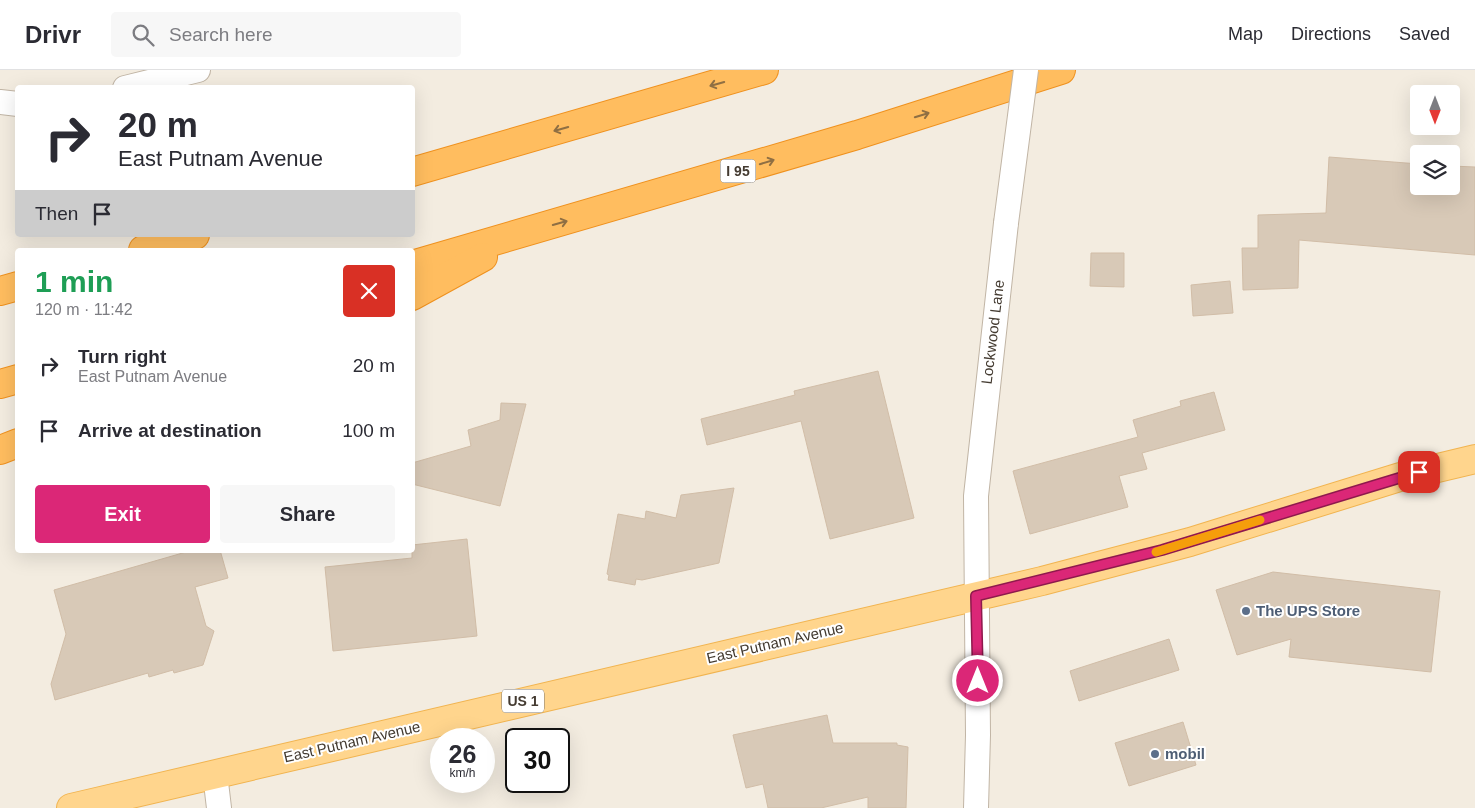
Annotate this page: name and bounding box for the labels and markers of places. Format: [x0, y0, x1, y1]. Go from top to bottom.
pin [1398, 451, 1440, 493]
place label: The UPS Store [1256, 602, 1360, 619]
marker: The UPS Store [1240, 605, 1252, 617]
place label: mobil [1165, 745, 1205, 762]
marker: mobil [1149, 748, 1161, 760]

